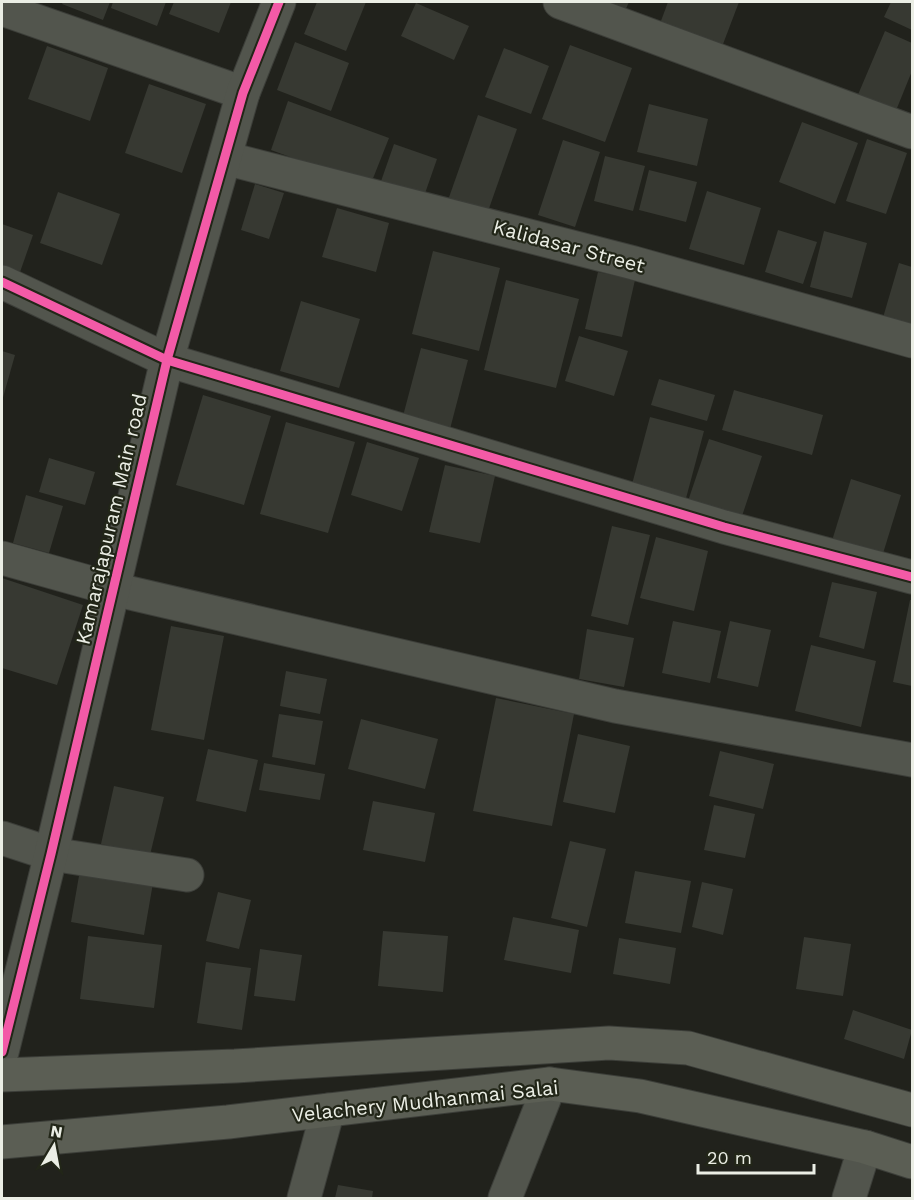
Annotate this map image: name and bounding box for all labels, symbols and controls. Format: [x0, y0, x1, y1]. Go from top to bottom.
street label: Kalidasar Street [491, 214, 648, 278]
street label: Kamarajapuram Main road [70, 391, 152, 647]
street label: Velachery Mudhanmai Salai [290, 1075, 560, 1127]
north arrow [24, 1116, 84, 1176]
text: N [49, 1121, 64, 1142]
scale bar [698, 1137, 814, 1175]
text: 20 m [707, 1147, 752, 1168]

